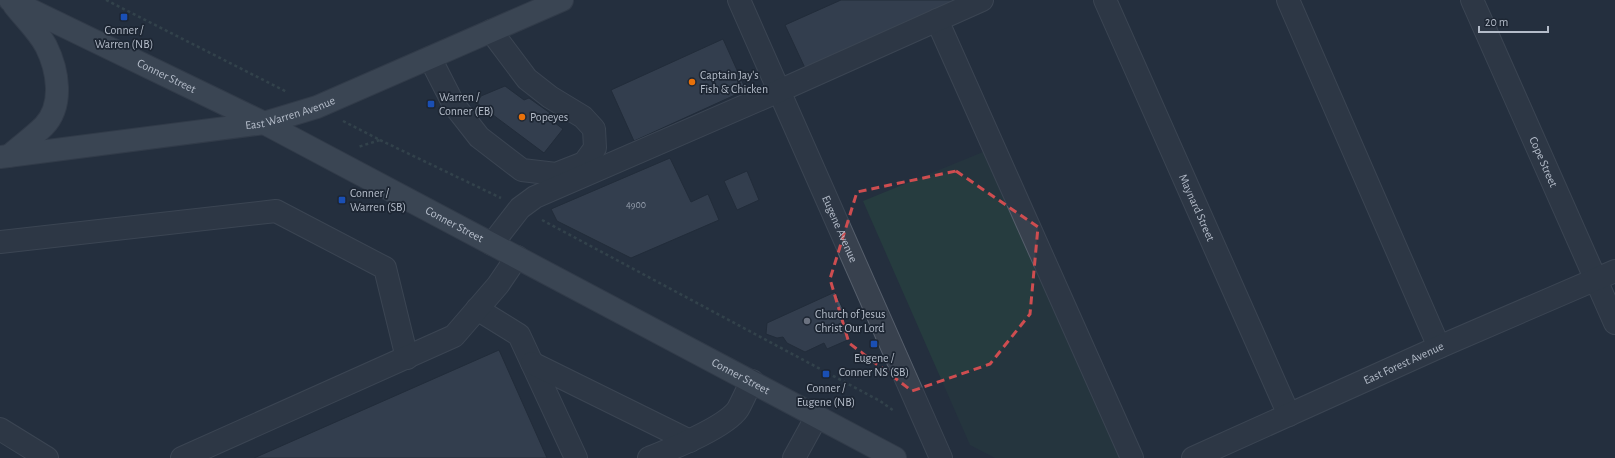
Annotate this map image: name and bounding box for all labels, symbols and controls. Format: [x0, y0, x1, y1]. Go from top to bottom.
scale bar [1479, 8, 1548, 34]
marker: Conner / Warren (NB) [119, 12, 129, 22]
text: 20 m [1485, 16, 1508, 28]
place label: Conner / Warren (NB) [95, 24, 153, 50]
street label: Conner Street [135, 57, 198, 95]
place label: Captain Jay's Fish & Chicken [700, 69, 768, 95]
marker: Captain Jay's Fish & Chicken [687, 77, 697, 87]
place label: Warren / Conner (EB) [439, 91, 494, 117]
street label: East Warren Avenue [244, 94, 337, 131]
marker: Warren / Conner (EB) [426, 99, 436, 109]
place label: Popeyes [530, 111, 568, 124]
marker: Popeyes [517, 112, 527, 122]
street label: Cope Street [1527, 135, 1560, 189]
street label: Maynard Street [1177, 172, 1217, 243]
place label: Conner / Warren (SB) [350, 187, 406, 213]
street label: Eugene Avenue [820, 193, 860, 264]
marker: Conner / Warren (SB) [337, 195, 347, 205]
house number: 4900 [626, 200, 646, 210]
street label: Conner Street [424, 204, 486, 245]
place label: Church of Jesus Christ Our Lord [815, 308, 885, 334]
marker: Church of Jesus Christ Our Lord [802, 316, 812, 326]
marker: Eugene / Conner NS (SB) [869, 339, 879, 349]
street label: East Forest Avenue [1362, 340, 1445, 386]
place label: Eugene / Conner NS (SB) [839, 352, 909, 378]
street label: Conner Street [710, 356, 772, 396]
marker: Conner / Eugene (NB) [821, 369, 831, 379]
place label: Conner / Eugene (NB) [797, 382, 855, 408]

